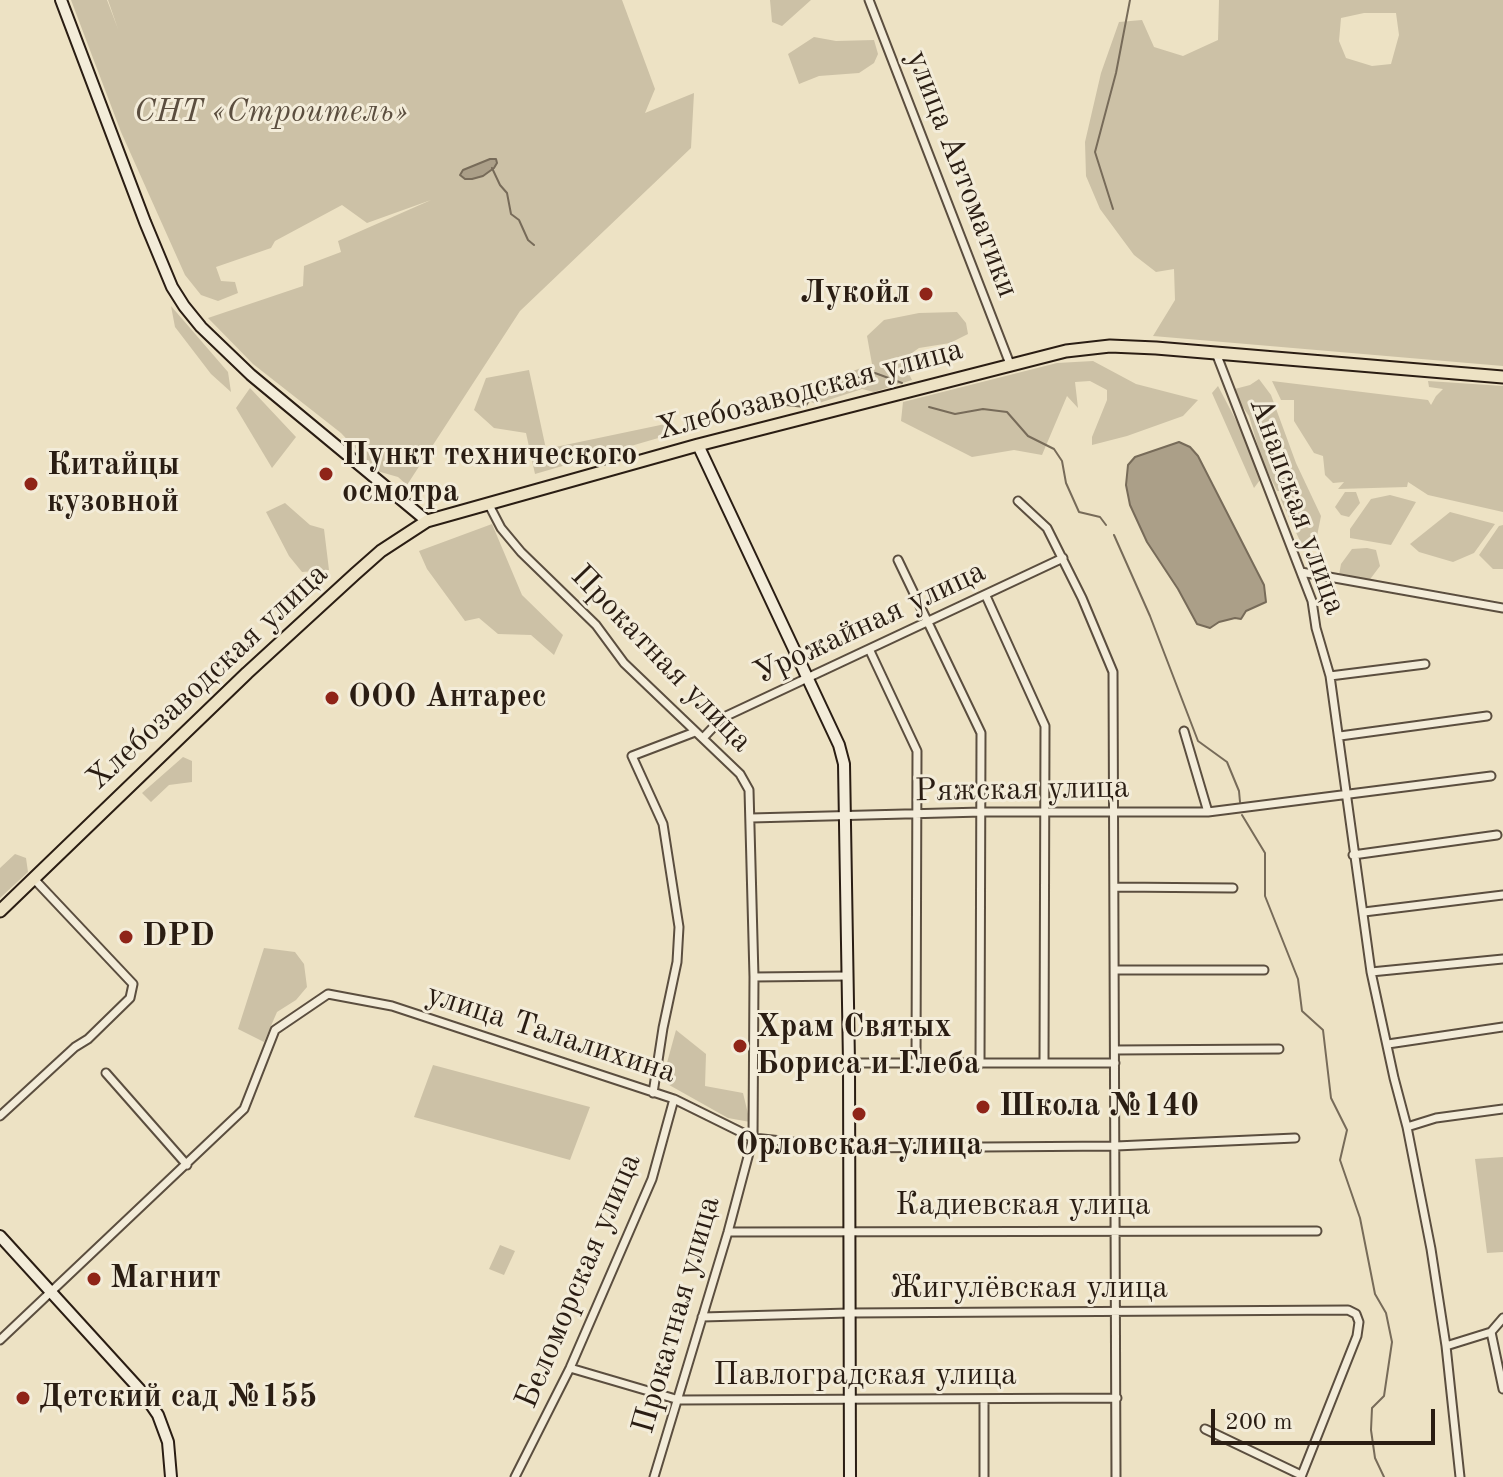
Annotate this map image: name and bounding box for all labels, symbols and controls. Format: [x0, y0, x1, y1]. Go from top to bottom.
street label: улица Автоматики [897, 45, 1027, 303]
park label: СНТ «Строитель» [134, 94, 408, 132]
place label: Лукойл [800, 275, 910, 313]
marker: Лукойл [917, 285, 935, 303]
street label: Хлебозаводская улица [653, 331, 967, 449]
street label: Анапская улица [1240, 392, 1354, 620]
place label: Пункт технического осмотра [342, 437, 637, 512]
place label: Китайцы кузовной [47, 447, 180, 522]
marker: Пункт технического осмотра [317, 465, 335, 483]
marker: Китайцы кузовной [22, 475, 40, 493]
street label: Урожайная улица [748, 553, 992, 693]
street label: Хлебозаводская улица [80, 555, 336, 799]
street label: Прокатная улица [562, 557, 760, 761]
place label: ООО Антарес [348, 679, 547, 717]
marker: ООО Антарес [323, 689, 341, 707]
street label: Ряжская улица [914, 769, 1130, 811]
place label: DPD [142, 918, 215, 956]
marker: DPD [117, 928, 135, 946]
street label: улица Талалихина [421, 976, 681, 1092]
place label: Храм Святых Бориса и Глеба [756, 1009, 980, 1084]
marker: Храм Святых Бориса и Глеба [731, 1037, 749, 1055]
place label: Школа №140 [999, 1088, 1199, 1126]
marker: Школа №140 [974, 1098, 992, 1116]
marker: Орловская улица [850, 1105, 868, 1123]
place label: Орловская улица [735, 1127, 983, 1165]
street label: Беломорская улица [508, 1148, 650, 1414]
street label: Кадиевская улица [895, 1187, 1151, 1225]
street label: Прокатная улица [625, 1192, 729, 1438]
place label: Магнит [110, 1260, 221, 1298]
marker: Магнит [85, 1270, 103, 1288]
street label: Жигулёвская улица [890, 1270, 1168, 1308]
street label: Павлоградская улица [713, 1357, 1017, 1395]
place label: Детский сад №155 [39, 1379, 317, 1417]
marker: Детский сад №155 [14, 1389, 32, 1407]
scale bar [1215, 1393, 1439, 1443]
text: 200 m [1225, 1411, 1293, 1435]

